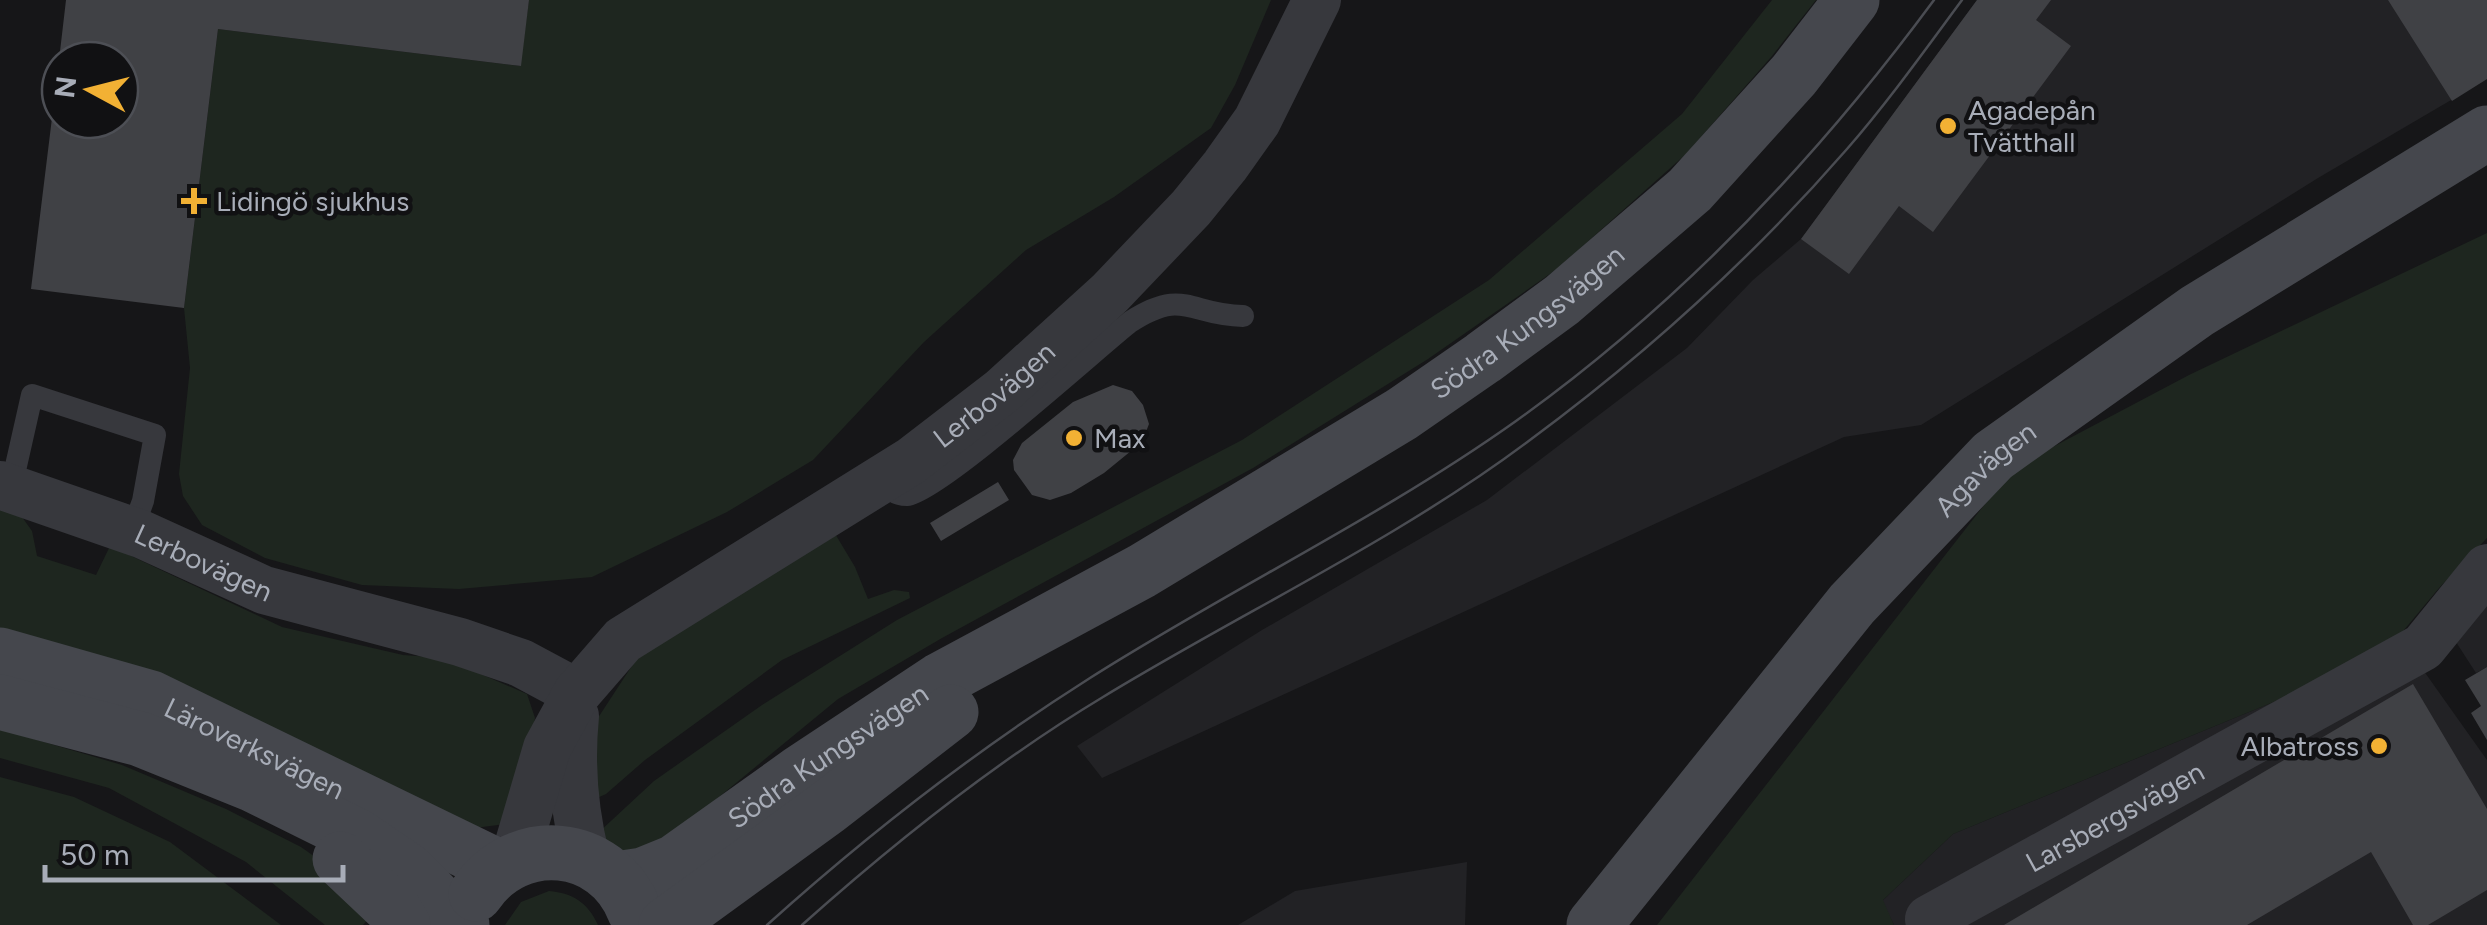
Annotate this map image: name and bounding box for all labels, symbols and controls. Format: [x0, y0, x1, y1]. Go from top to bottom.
north arrow [40, 40, 140, 140]
text: N [47, 74, 83, 100]
place label: Agadepån Tvätthall [1968, 93, 2096, 159]
marker: Agadepån Tvätthall [1937, 115, 1959, 137]
place label: Lidingö sjukhus [216, 184, 409, 218]
marker: Lidingö sjukhus [181, 188, 207, 214]
street label: Södra Kungsvägen [1424, 237, 1631, 406]
street label: Lerbovägen [926, 334, 1062, 455]
street label: Agavägen [1928, 414, 2042, 523]
place label: Max [1094, 421, 1146, 455]
marker: Max [1063, 427, 1085, 449]
street label: Lerbovägen [129, 516, 278, 609]
street label: Södra Kungsvägen [721, 676, 934, 836]
street label: Läroverksvägen [159, 690, 350, 806]
place label: Albatross [2241, 729, 2359, 763]
marker: Albatross [2368, 735, 2390, 757]
street label: Larsbergsvägen [2020, 754, 2210, 879]
scale bar [45, 820, 342, 882]
text: 50 m [60, 836, 129, 873]

